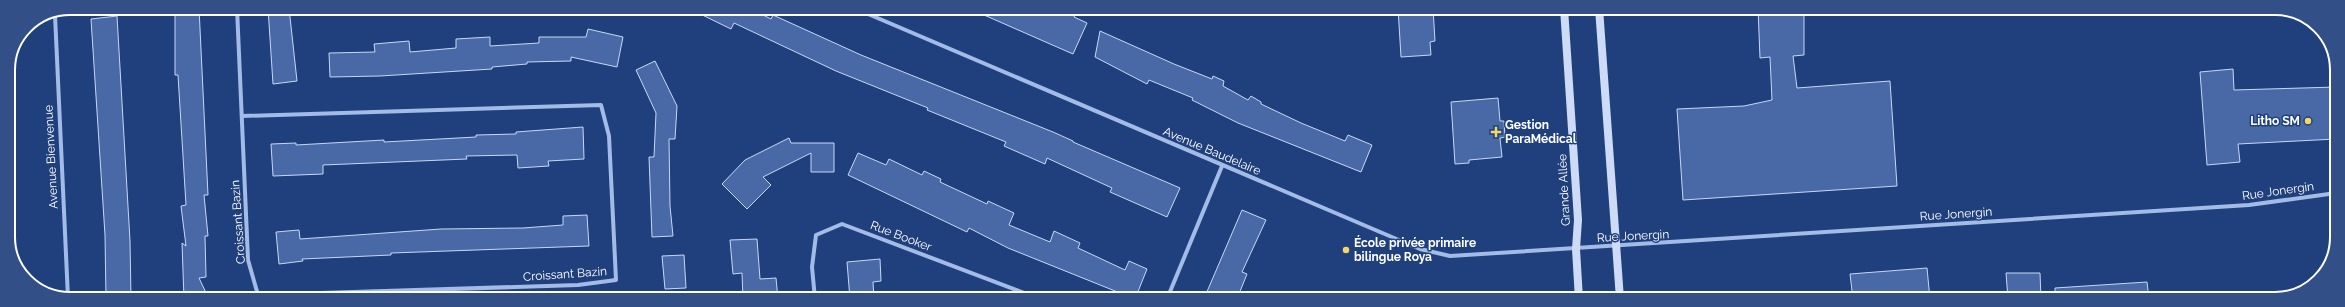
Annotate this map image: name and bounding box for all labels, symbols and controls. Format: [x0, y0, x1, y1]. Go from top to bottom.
street label: Avenue Bienvenue [41, 105, 61, 209]
place label: Litho SM [2250, 114, 2300, 128]
marker: Litho SM [2303, 116, 2313, 126]
place label: Gestion ParaMédical [1505, 118, 1577, 146]
street label: Avenue Baudelaire [1161, 124, 1263, 178]
marker: Gestion ParaMédical [1490, 126, 1502, 138]
street label: Grande Allée [1555, 154, 1573, 226]
street label: Rue Jonergin [2241, 179, 2315, 203]
street label: Croissant Bazin [228, 180, 248, 264]
street label: Rue Jonergin [1919, 204, 1993, 224]
street label: Rue Booker [868, 218, 934, 254]
street label: Rue Jonergin [1596, 227, 1670, 245]
place label: École privée primaire bilingue Roya [1354, 235, 1476, 264]
marker: École privée primaire bilingue Roya [1341, 245, 1351, 255]
street label: Croissant Bazin [523, 264, 607, 284]

